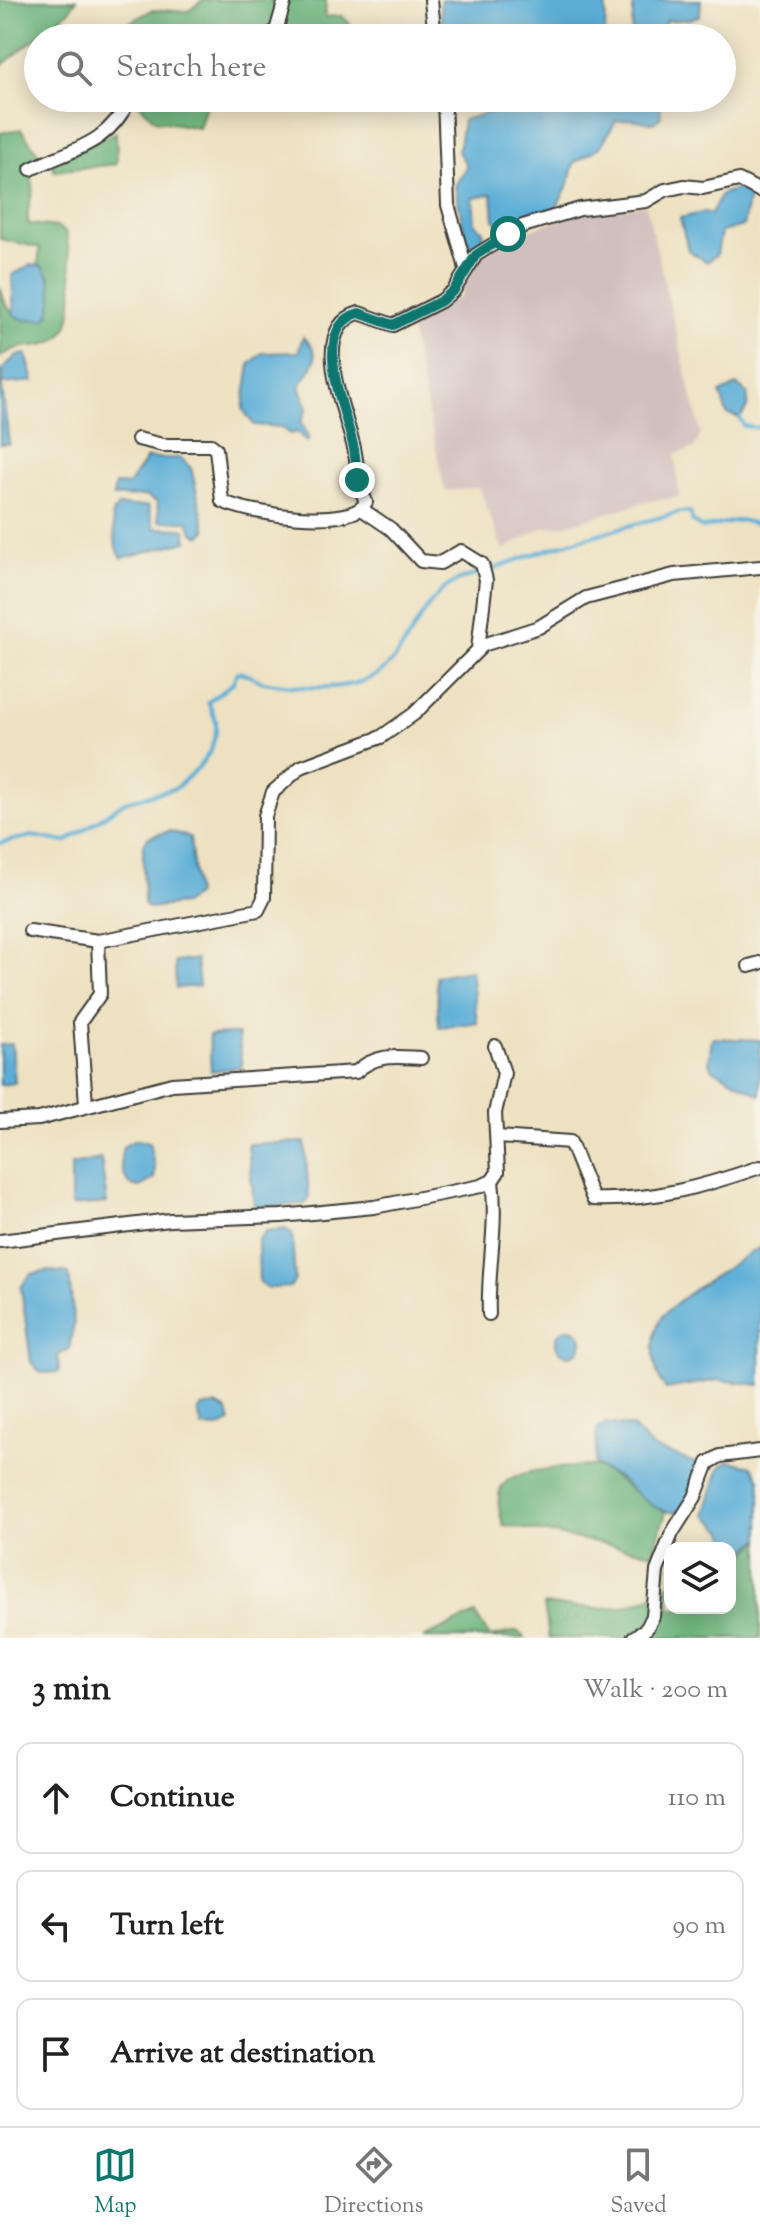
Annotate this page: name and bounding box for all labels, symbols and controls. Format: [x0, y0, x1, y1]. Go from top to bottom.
search box [24, 24, 736, 112]
icon: search [52, 46, 96, 90]
text: Search here [116, 47, 266, 90]
route start [490, 216, 526, 252]
route end [339, 462, 375, 498]
map controls [664, 1542, 736, 1614]
button: layers [664, 1542, 736, 1614]
text: 3 min [32, 1666, 111, 1715]
text: Walk · 200 m [583, 1672, 728, 1709]
icon: ahead [34, 1776, 78, 1820]
text: Continue [110, 1777, 235, 1820]
text: 110 m [668, 1780, 726, 1817]
icon: left [34, 1904, 78, 1948]
text: Turn left [110, 1905, 224, 1948]
text: 90 m [673, 1908, 726, 1945]
icon: arrive [34, 2032, 78, 2076]
text: Arrive at destination [110, 2033, 375, 2076]
tab: Map [93, 2143, 137, 2223]
tab: Directions [324, 2143, 423, 2223]
tab: Saved [610, 2143, 667, 2223]

